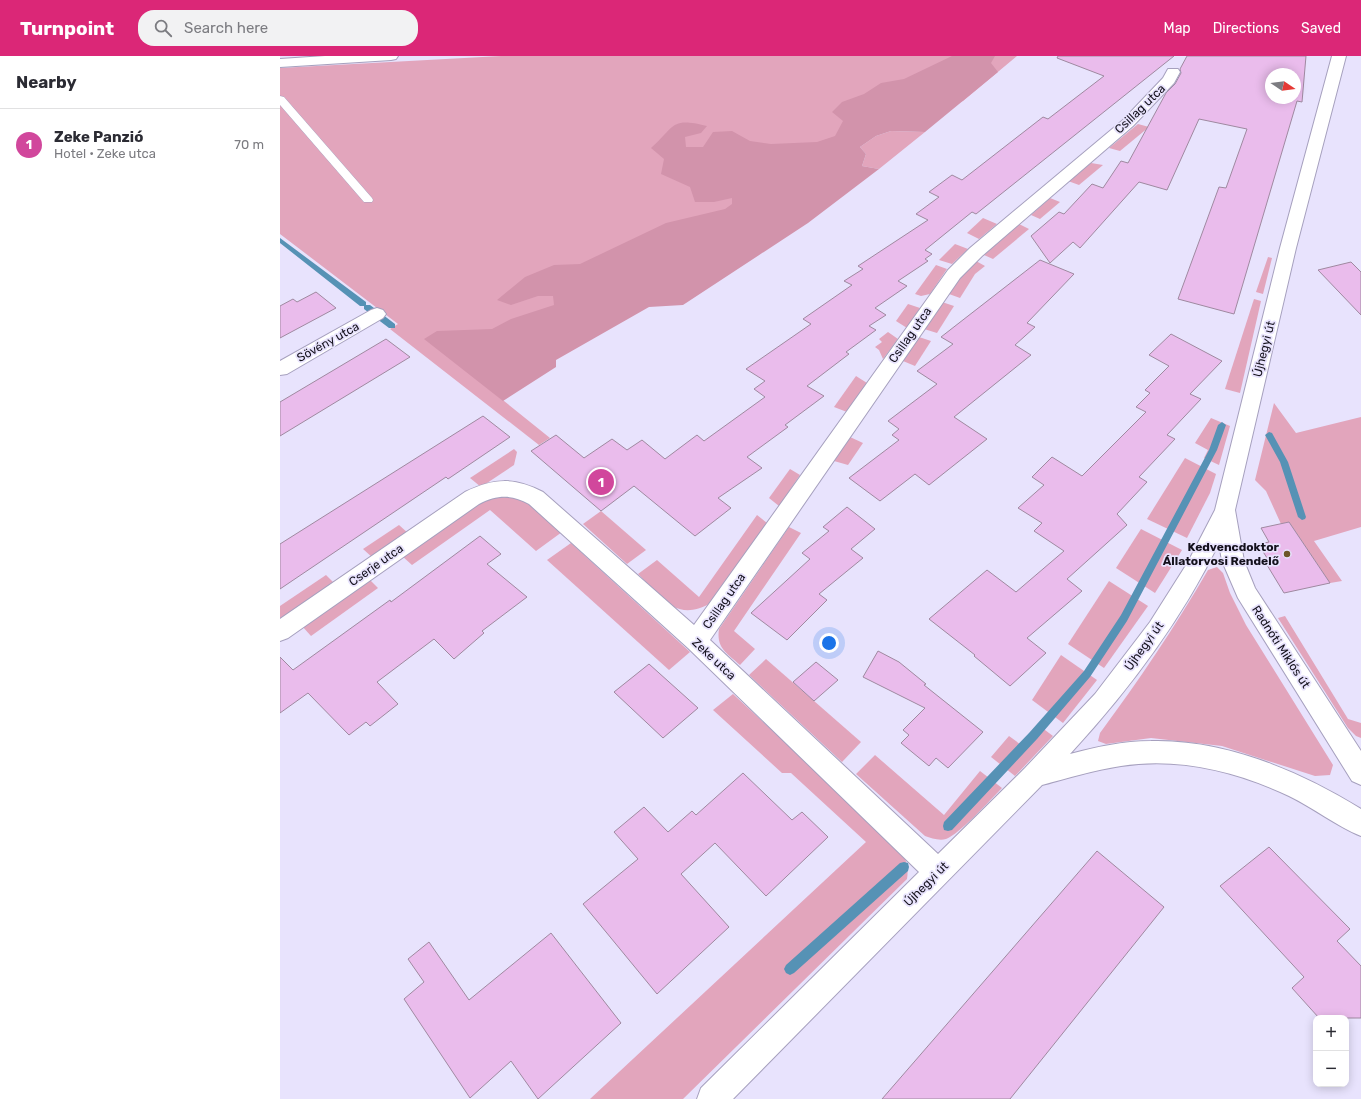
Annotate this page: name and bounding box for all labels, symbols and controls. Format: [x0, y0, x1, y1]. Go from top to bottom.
search box [138, 10, 418, 46]
text: Turnpoint [20, 17, 114, 40]
icon: search [152, 17, 174, 39]
text: Search here [184, 19, 268, 37]
text: Map [1164, 20, 1191, 37]
text: Directions [1213, 20, 1279, 37]
text: Saved [1301, 20, 1341, 37]
north arrow [1265, 68, 1301, 104]
text: Nearby [16, 72, 77, 92]
street label: Csillag utca [1112, 81, 1168, 137]
text: Zeke Panzió [54, 128, 143, 146]
text: 1 [26, 137, 32, 152]
text: 70 m [234, 137, 264, 152]
text: Hotel · Zeke utca [54, 146, 156, 161]
street label: Csillag utca [886, 304, 934, 366]
street label: Sövény utca [295, 319, 361, 365]
street label: Újhegyi út [1250, 319, 1278, 378]
pin: 1 [588, 467, 614, 497]
place label: Kedvencdoktor Állatorvosi Rendelő [1163, 540, 1280, 568]
street label: Cserje utca [346, 541, 406, 589]
marker: Kedvencdoktor Állatorvosi Rendelő [1282, 549, 1292, 559]
street label: Csillag utca [700, 570, 748, 632]
street label: Radnóti Miklós út [1249, 603, 1313, 691]
street label: Újhegyi út [1122, 619, 1167, 673]
your location [819, 633, 839, 653]
street label: Zeke utca [689, 635, 739, 683]
street label: Újhegyi út [901, 859, 951, 909]
map controls [1313, 1015, 1349, 1087]
button: + [1313, 1015, 1349, 1051]
button: − [1313, 1051, 1349, 1087]

